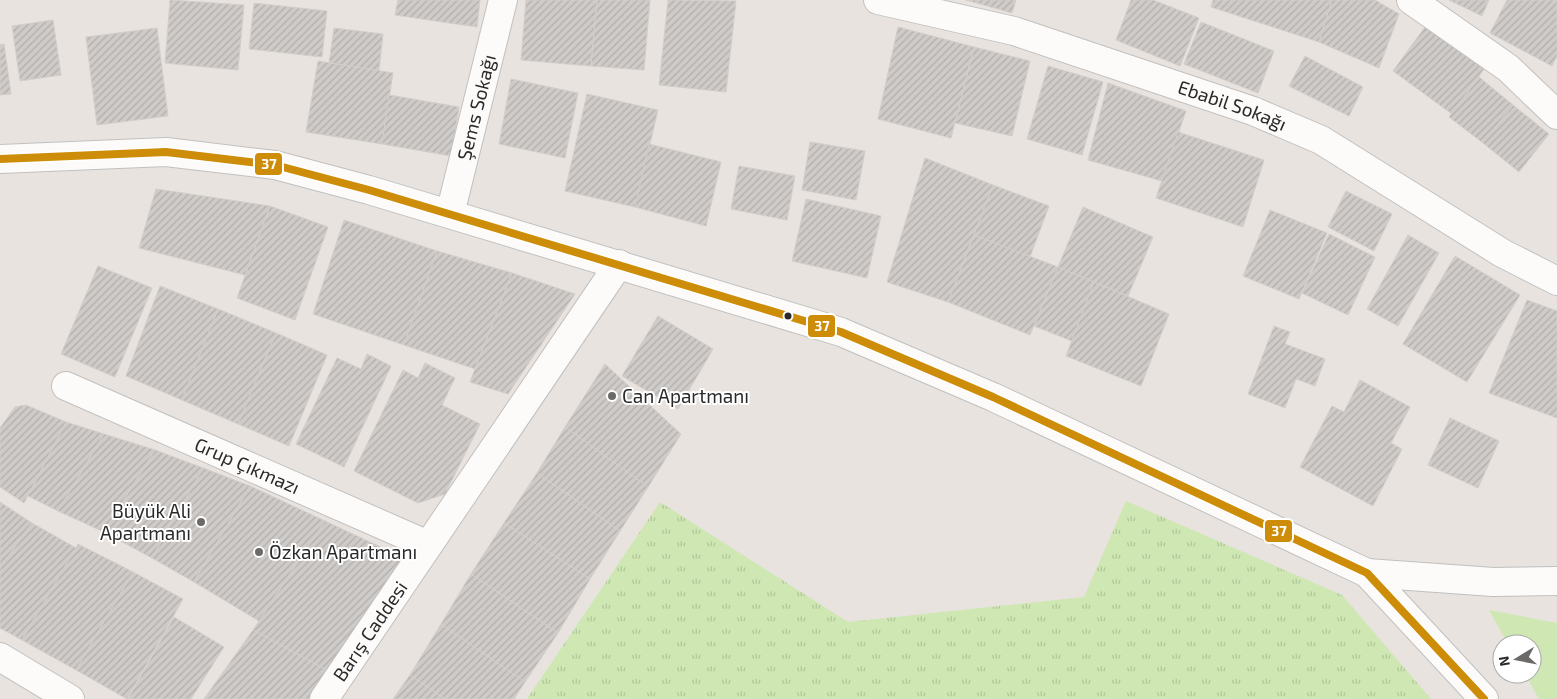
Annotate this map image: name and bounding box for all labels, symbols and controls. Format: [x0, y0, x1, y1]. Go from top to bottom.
street label: Şems Sokağı [452, 52, 500, 163]
street label: Ebabil Sokağı [1175, 75, 1290, 135]
line badge: 37 [254, 152, 283, 176]
text: 37 [261, 155, 277, 172]
unlabelled marker [783, 311, 793, 321]
line badge: 37 [807, 314, 836, 338]
text: 37 [814, 317, 830, 334]
place label: Can Apartmanı [622, 384, 749, 407]
marker: Can Apartmanı [606, 390, 618, 402]
street label: Grup Çıkmazı [191, 432, 304, 498]
place label: Büyük Ali Apartmanı [100, 499, 191, 544]
marker: Büyük Ali Apartmanı [195, 516, 207, 528]
line badge: 37 [1264, 519, 1293, 543]
text: 37 [1271, 522, 1287, 539]
place label: Özkan Apartmanı [269, 540, 417, 563]
marker: Özkan Apartmanı [253, 546, 265, 558]
street label: Barış Caddesi [328, 576, 412, 685]
north arrow [1492, 634, 1542, 684]
text: N [1494, 655, 1513, 668]

